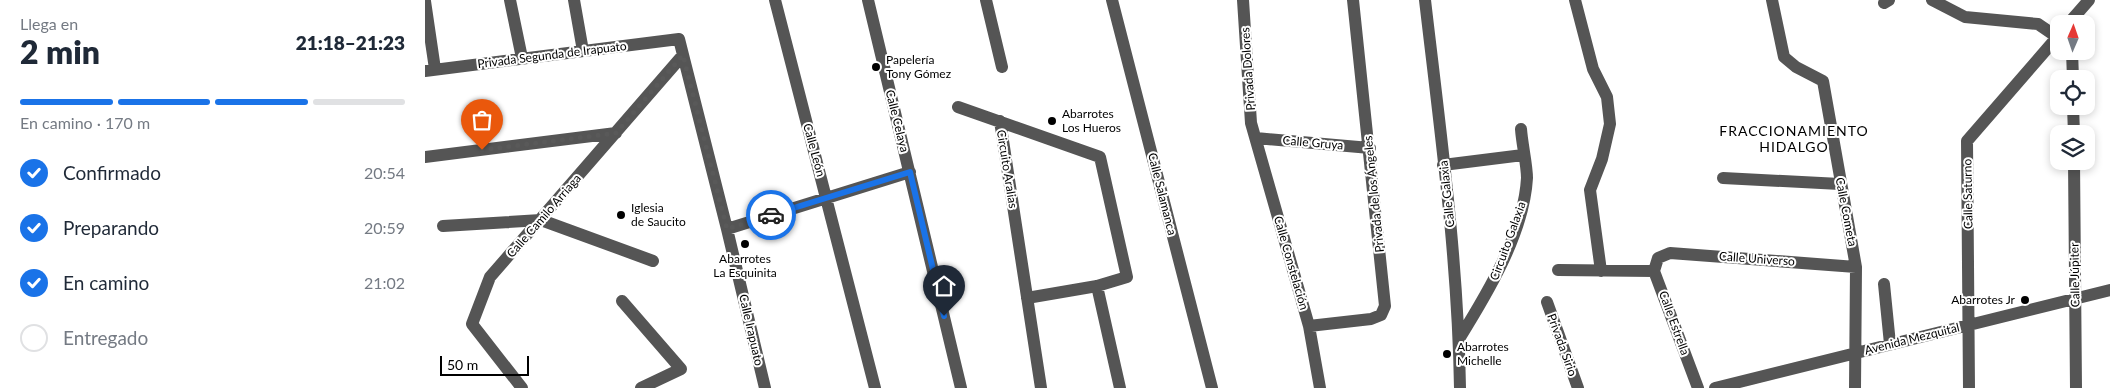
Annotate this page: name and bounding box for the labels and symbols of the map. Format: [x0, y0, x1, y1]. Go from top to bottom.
north arrow [2050, 15, 2095, 60]
street label: Privada Dolores [1237, 27, 1258, 111]
street label: Privada Segunda de Irapuato [476, 38, 628, 71]
place label: Papelería Tony Gómez [886, 52, 952, 81]
marker: Papelería Tony Gómez [870, 61, 882, 73]
street label: Calle Celaya [882, 88, 913, 154]
pin [461, 99, 503, 150]
place label: Abarrotes Los Hueros [1062, 106, 1121, 135]
marker: Abarrotes Los Hueros [1046, 115, 1058, 127]
street label: Calle León [800, 122, 829, 178]
district label: FRACCIONAMIENTO HIDALGO [1719, 122, 1869, 155]
street label: Circuito Aralias [994, 129, 1021, 209]
street label: Calle Gruya [1282, 132, 1344, 153]
street label: Privada de los Ángeles [1360, 135, 1387, 253]
street label: Calle Salamanca [1145, 151, 1180, 237]
street label: Calle Saturno [1959, 159, 1976, 229]
street label: Calle Galaxia [1436, 160, 1457, 228]
street label: Calle Camilo Arriaga [503, 171, 584, 261]
street label: Calle Cometa [1832, 176, 1861, 248]
courier [746, 190, 796, 240]
street label: Circuito Galaxia [1486, 199, 1529, 282]
place label: Iglesia de Saucito [631, 200, 686, 229]
marker: Iglesia de Saucito [615, 209, 627, 221]
street label: Calle Constelación [1271, 214, 1312, 312]
marker: Abarrotes La Esquinita [739, 238, 751, 250]
street label: Calle Júpiter [2066, 242, 2083, 308]
street label: Calle Universo [1719, 248, 1796, 269]
place label: Abarrotes La Esquinita [713, 251, 777, 280]
pin [923, 265, 965, 316]
street label: Calle Estrella [1656, 289, 1693, 357]
place label: Abarrotes Jr [1951, 292, 2016, 307]
street label: Calle Irapuato [736, 293, 767, 367]
marker: Abarrotes Jr [2019, 294, 2031, 306]
street label: Privada Sirio [1544, 311, 1581, 378]
street label: Avenida Mezquital [1863, 319, 1961, 358]
place label: Abarrotes Michelle [1457, 339, 1509, 368]
marker: Abarrotes Michelle [1441, 348, 1453, 360]
scale bar [440, 353, 529, 376]

